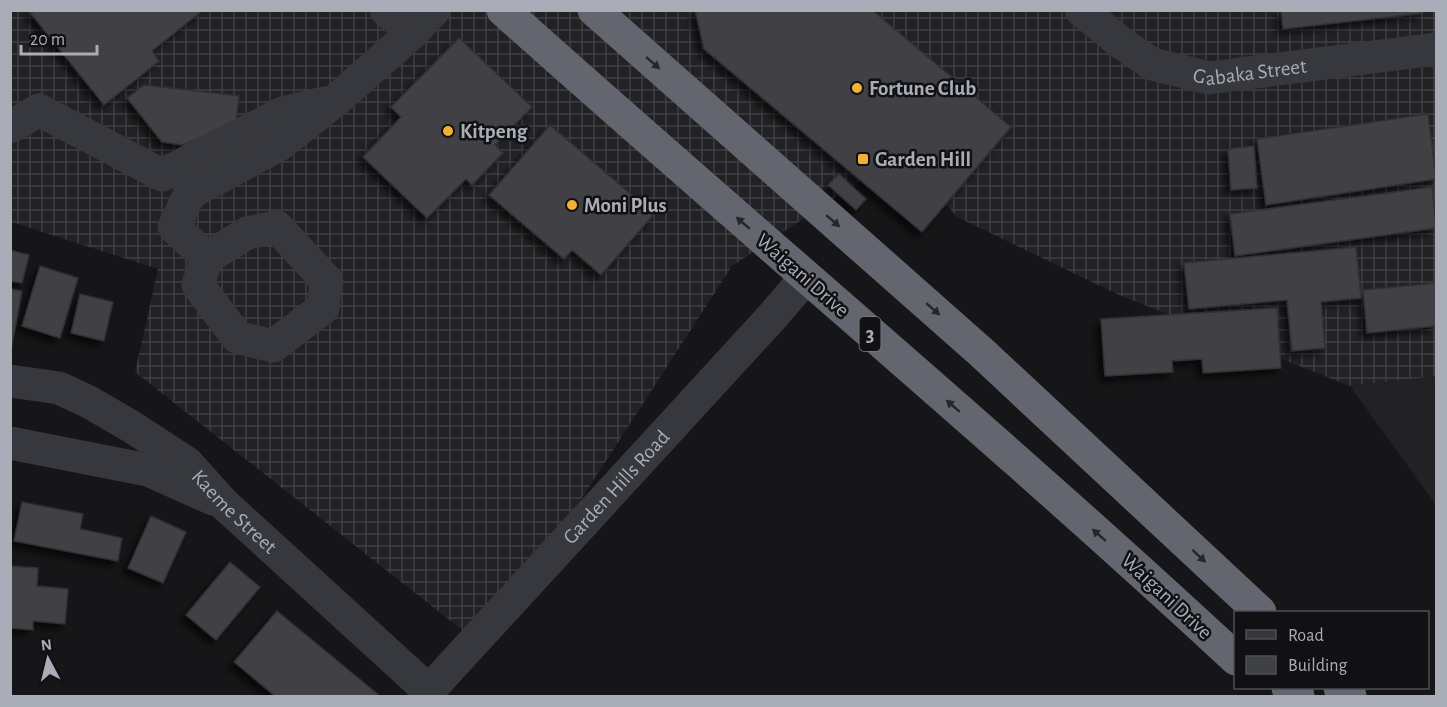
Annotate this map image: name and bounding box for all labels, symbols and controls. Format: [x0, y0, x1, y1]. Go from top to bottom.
scale bar [21, 18, 98, 56]
text: 20 m [30, 31, 65, 49]
one-way arrow [646, 56, 661, 70]
street label: Gabaka Street [1191, 56, 1308, 89]
place label: Fortune Club [869, 78, 976, 99]
marker: Fortune Club [850, 81, 864, 95]
place label: Kitpeng [460, 121, 528, 142]
marker: Kitpeng [441, 124, 455, 138]
place label: Garden Hill [875, 149, 971, 170]
marker: Garden Hill [856, 152, 870, 166]
place label: Moni Plus [584, 195, 667, 216]
marker: Moni Plus [565, 198, 579, 212]
one-way arrow [826, 214, 841, 228]
one-way arrow [735, 216, 751, 229]
street label: Waigani Drive [752, 230, 853, 321]
one-way arrow [925, 302, 940, 315]
road number: 3 [860, 317, 880, 351]
one-way arrow [946, 400, 961, 413]
street label: Garden Hills Road [559, 426, 674, 548]
street label: Kaeme Street [187, 466, 281, 558]
one-way arrow [1092, 528, 1107, 542]
street label: Waigani Drive [1117, 549, 1216, 643]
one-way arrow [1192, 549, 1207, 563]
legend [1234, 611, 1429, 689]
text: Road [1288, 627, 1324, 645]
north arrow [18, 629, 78, 689]
text: N [40, 636, 53, 654]
text: Building [1288, 657, 1348, 675]

